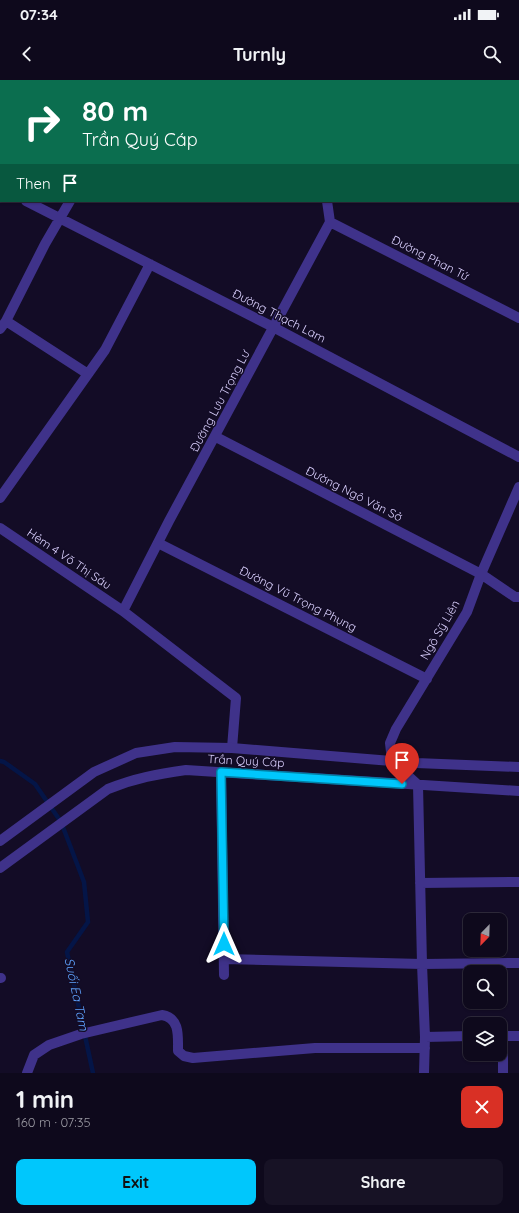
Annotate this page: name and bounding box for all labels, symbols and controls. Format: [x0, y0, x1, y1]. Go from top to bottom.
text: 07:34 [20, 5, 58, 24]
icon: back [16, 43, 38, 65]
text: Turnly [233, 43, 286, 66]
icon: search [481, 43, 503, 65]
text: 80 m [82, 93, 148, 128]
icon: right [16, 96, 68, 148]
text: Trần Quý Cáp [82, 128, 198, 151]
icon: arrive [59, 172, 81, 194]
text: Then [16, 174, 51, 193]
street label: Đường Phan Tứ [389, 232, 472, 284]
street label: Đường Thạch Lam [230, 286, 328, 346]
street label: Đường Lưu Trọng Lư [186, 346, 253, 454]
street label: Đường Ngô Văn Sở [303, 463, 405, 524]
street label: Hẻm 4 Võ Thị Sáu [24, 525, 114, 592]
street label: Đường Vũ Trọng Phụng [237, 562, 359, 635]
street label: Ngô Sỹ Liên [417, 597, 463, 662]
pin [385, 743, 419, 784]
icon: arrive [391, 749, 413, 771]
street label: Trần Quý Cáp [207, 751, 285, 770]
north arrow [463, 913, 507, 957]
map controls [463, 913, 507, 1061]
position arrow [203, 923, 245, 965]
water label: Suối Ea Tam [61, 956, 93, 1033]
button: search [463, 965, 507, 1009]
button: layers [463, 1017, 507, 1061]
text: 1 min [16, 1084, 74, 1114]
button: close [461, 1086, 503, 1128]
text: 160 m · 07:35 [16, 1114, 91, 1130]
button: Exit [16, 1159, 256, 1205]
button: Share [264, 1159, 503, 1205]

